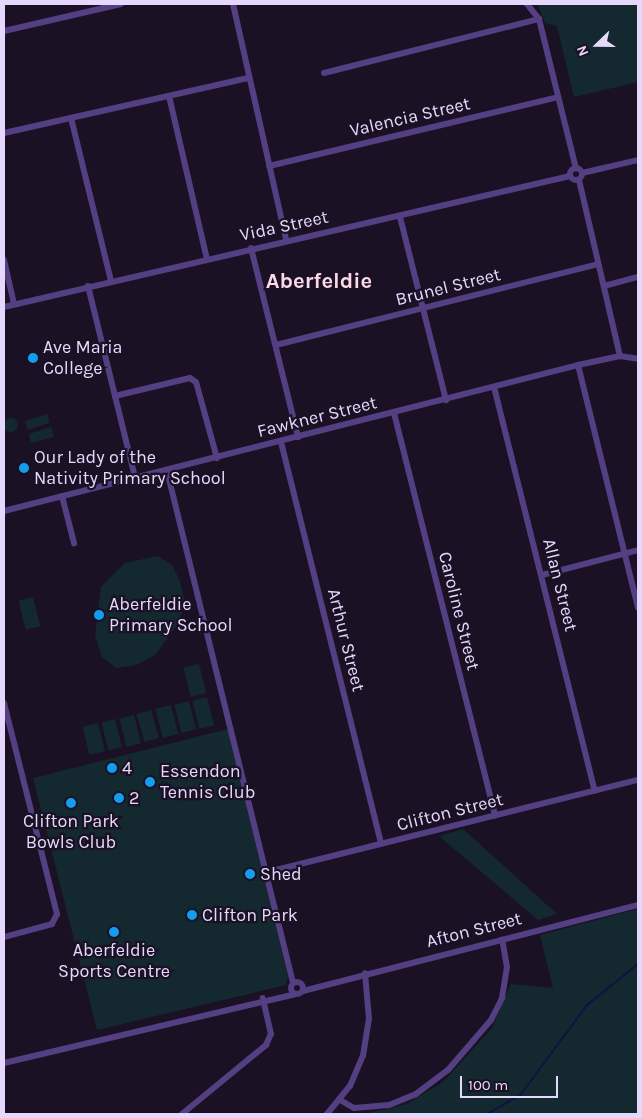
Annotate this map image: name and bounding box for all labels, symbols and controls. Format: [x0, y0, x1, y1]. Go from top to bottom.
north arrow [572, 20, 622, 70]
text: N [573, 43, 592, 59]
street label: Valencia Street [348, 93, 472, 141]
street label: Vida Street [238, 206, 330, 246]
street label: Brunel Street [393, 264, 503, 310]
district label: Aberfeldie [266, 269, 372, 295]
place label: Ave Maria College [43, 337, 122, 379]
marker: Ave Maria College [27, 352, 39, 364]
street label: Fawkner Street [255, 392, 379, 442]
place label: Our Lady of the Nativity Primary School [34, 447, 226, 489]
marker: Our Lady of the Nativity Primary School [18, 462, 30, 474]
street label: Allan Street [538, 536, 582, 634]
street label: Caroline Street [434, 549, 484, 673]
street label: Arthur Street [323, 586, 369, 694]
place label: Aberfeldie Primary School [109, 594, 232, 636]
marker: Aberfeldie Primary School [93, 609, 105, 621]
place label: 4 [122, 757, 132, 779]
place label: Essendon Tennis Club [160, 761, 255, 804]
marker: 4 [106, 762, 118, 774]
marker: Essendon Tennis Club [144, 776, 156, 788]
place label: 2 [129, 787, 139, 809]
street label: Clifton Street [395, 788, 505, 836]
marker: 2 [113, 792, 125, 804]
marker: Clifton Park Bowls Club [65, 797, 77, 809]
place label: Clifton Park Bowls Club [23, 811, 119, 854]
place label: Shed [260, 863, 302, 885]
marker: Shed [244, 868, 256, 880]
place label: Clifton Park [202, 904, 298, 926]
street label: Afton Street [424, 908, 524, 952]
marker: Clifton Park [186, 909, 198, 921]
marker: Aberfeldie Sports Centre [108, 926, 120, 938]
place label: Aberfeldie Sports Centre [58, 940, 170, 982]
scale bar [462, 1066, 560, 1098]
text: 100 m [468, 1076, 508, 1094]

